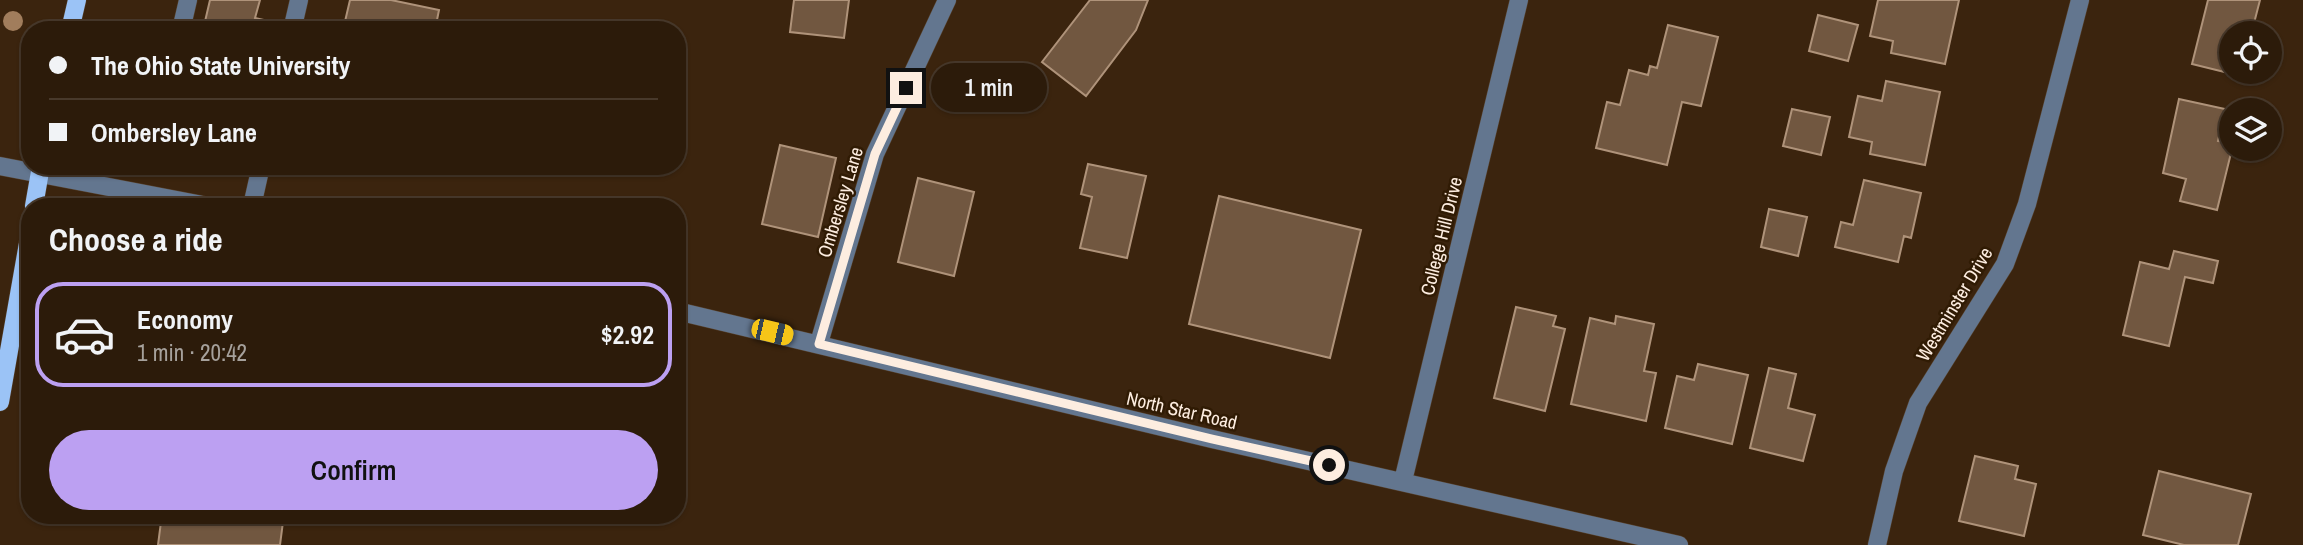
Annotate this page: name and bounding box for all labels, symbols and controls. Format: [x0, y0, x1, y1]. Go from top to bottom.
map controls [2219, 21, 2282, 161]
button: locate [2219, 21, 2282, 84]
text: The Ohio State University [91, 48, 350, 83]
callout: 1 min [930, 64, 1046, 112]
route end [890, 72, 922, 104]
text: 1 min [965, 72, 1013, 103]
button: layers [2219, 98, 2282, 161]
text: Ombersley Lane [91, 115, 257, 150]
street label: Ombersley Lane [811, 144, 869, 260]
street label: College Hill Drive [1414, 174, 1468, 298]
text: Choose a ride [49, 218, 223, 261]
street label: Westminster Drive [1910, 242, 1998, 366]
text: Economy [137, 302, 233, 337]
icon: car [53, 303, 116, 366]
text: $2.92 [601, 317, 654, 352]
car [750, 317, 795, 347]
text: 1 min · 20:42 [137, 337, 247, 368]
street label: North Star Road [1124, 385, 1240, 435]
button: Confirm [49, 430, 658, 510]
route start [1313, 449, 1345, 481]

